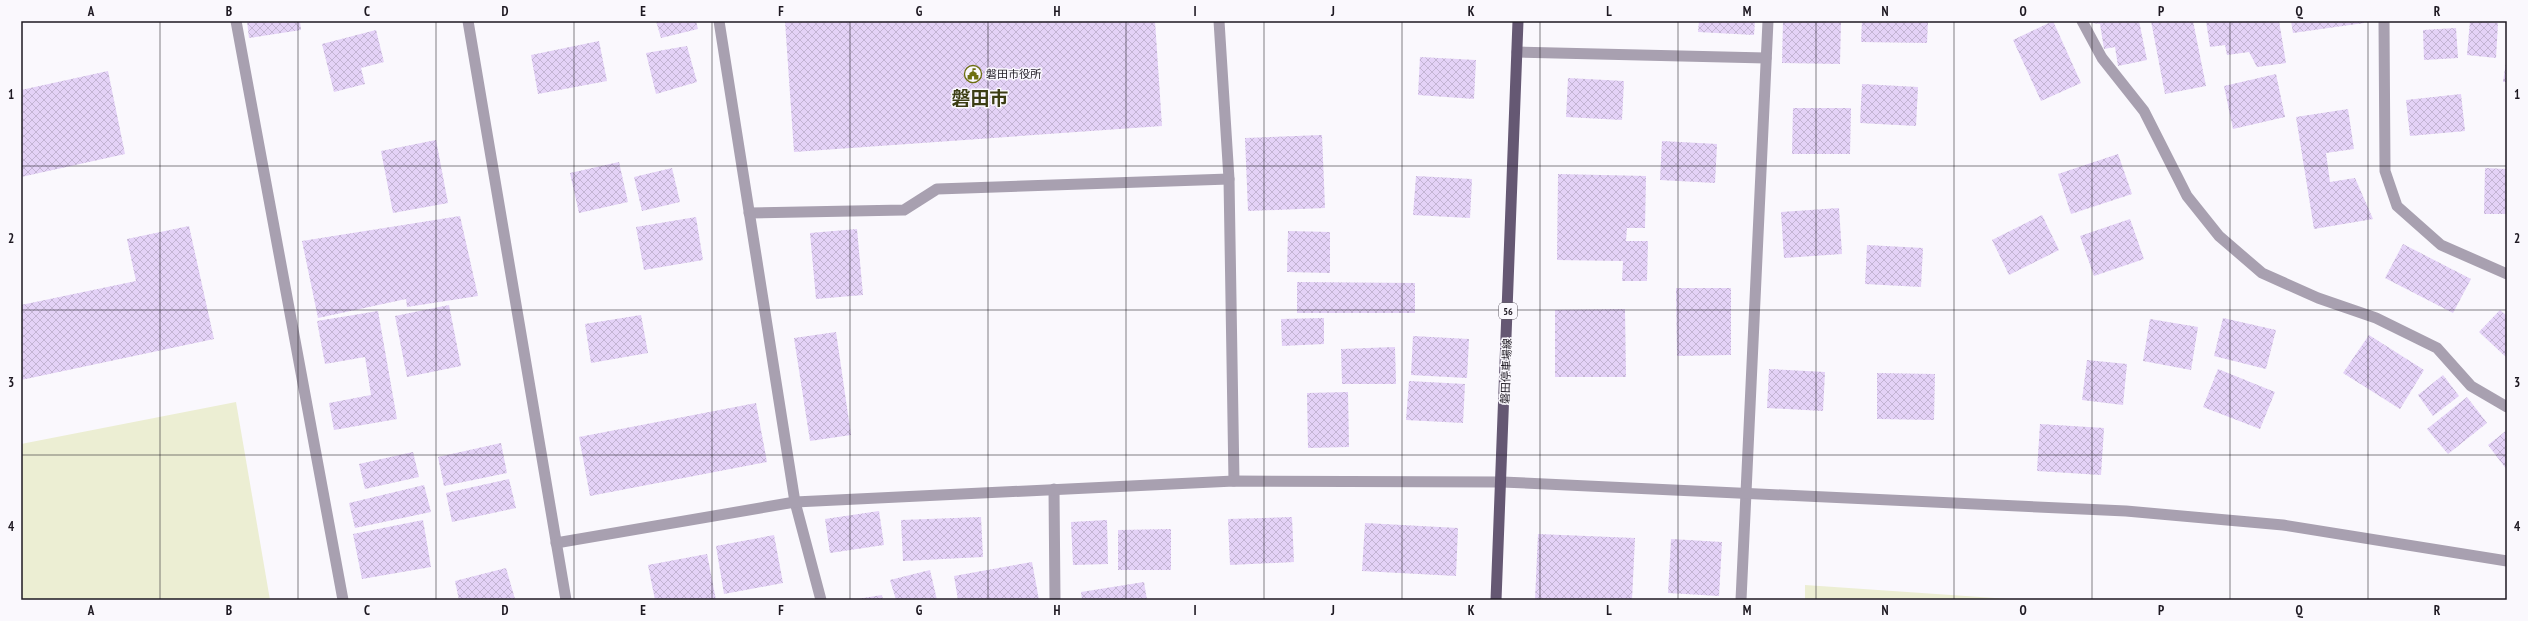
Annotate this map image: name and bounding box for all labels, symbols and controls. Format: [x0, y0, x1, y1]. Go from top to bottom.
text: A [87, 3, 95, 20]
text: B [226, 3, 232, 20]
text: C [364, 3, 370, 20]
text: D [502, 3, 509, 20]
text: E [640, 3, 646, 20]
text: F [778, 3, 784, 20]
text: G [916, 3, 923, 20]
text: H [1054, 3, 1061, 20]
text: I [1193, 3, 1197, 20]
text: J [1330, 3, 1335, 20]
text: K [1468, 3, 1475, 20]
text: L [1606, 3, 1612, 20]
text: M [1743, 3, 1752, 20]
text: N [1881, 3, 1889, 20]
text: O [2019, 3, 2027, 20]
text: P [2158, 3, 2164, 20]
text: Q [2295, 3, 2303, 20]
text: R [2434, 3, 2441, 20]
public building icon: 磐田市役所 [963, 64, 983, 84]
place label: 磐田市役所 [986, 67, 1042, 81]
text: 1 [8, 86, 14, 103]
district label: 磐田市 [951, 86, 1009, 110]
text: 1 [2514, 86, 2520, 103]
text: 2 [8, 230, 14, 247]
text: 2 [2514, 230, 2520, 247]
road number: 56 [1499, 303, 1517, 319]
street label: 磐田停車場線 [1498, 338, 1514, 404]
text: 3 [8, 374, 14, 391]
text: 3 [2514, 374, 2520, 391]
text: 4 [8, 518, 15, 535]
text: 4 [2514, 518, 2521, 535]
text: A [87, 602, 95, 619]
text: B [226, 602, 232, 619]
text: C [364, 602, 370, 619]
text: D [502, 602, 509, 619]
text: E [640, 602, 646, 619]
text: F [778, 602, 784, 619]
text: G [916, 602, 923, 619]
text: H [1054, 602, 1061, 619]
text: I [1193, 602, 1197, 619]
text: J [1330, 602, 1335, 619]
text: K [1468, 602, 1475, 619]
text: L [1606, 602, 1612, 619]
text: M [1743, 602, 1752, 619]
text: N [1881, 602, 1889, 619]
text: O [2019, 602, 2027, 619]
text: P [2158, 602, 2164, 619]
text: Q [2295, 602, 2303, 619]
text: R [2434, 602, 2441, 619]

